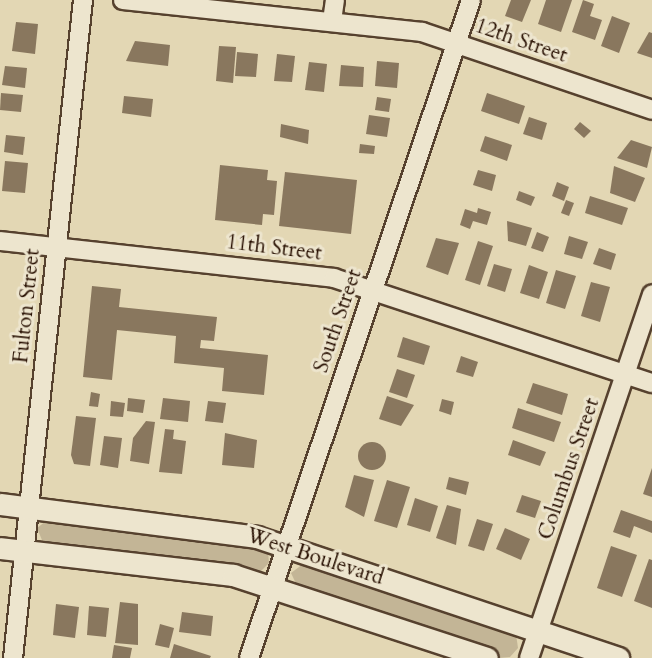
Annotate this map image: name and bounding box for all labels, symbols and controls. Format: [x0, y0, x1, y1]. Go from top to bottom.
street label: 12th Street [472, 13, 570, 69]
street label: 11th Street [225, 230, 323, 266]
street label: Fulton Street [8, 248, 46, 364]
street label: South Street [309, 266, 367, 376]
street label: Columbus Street [533, 395, 605, 543]
street label: West Boulevard [243, 523, 387, 591]

